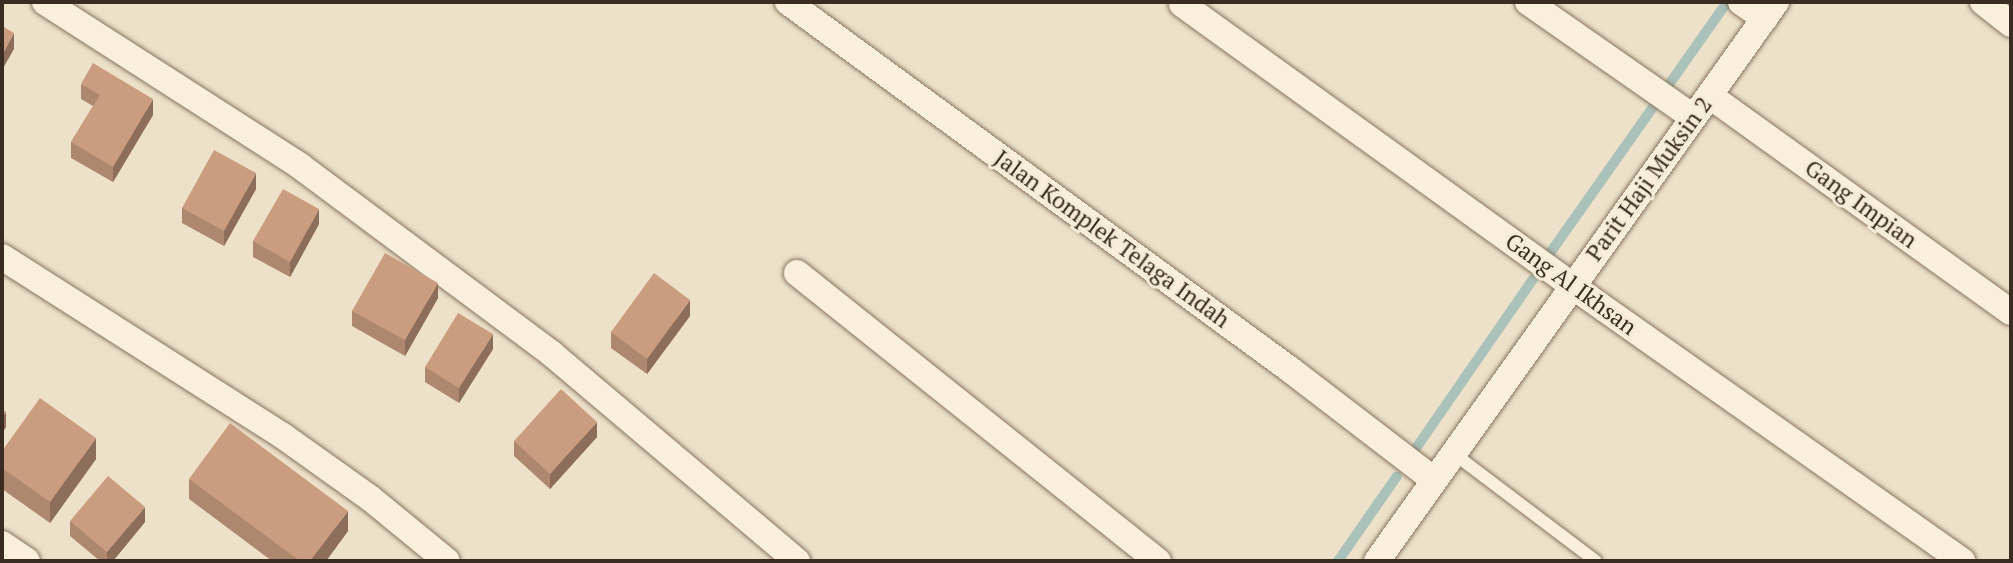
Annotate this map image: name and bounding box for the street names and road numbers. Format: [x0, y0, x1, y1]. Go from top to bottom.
street label: Parit Haji Muksin 2 [1580, 92, 1718, 266]
street label: Jalan Komplek Telaga Indah [989, 144, 1235, 334]
street label: Gang Impian [1800, 154, 1922, 254]
street label: Gang Al Ikhsan [1500, 227, 1642, 341]

